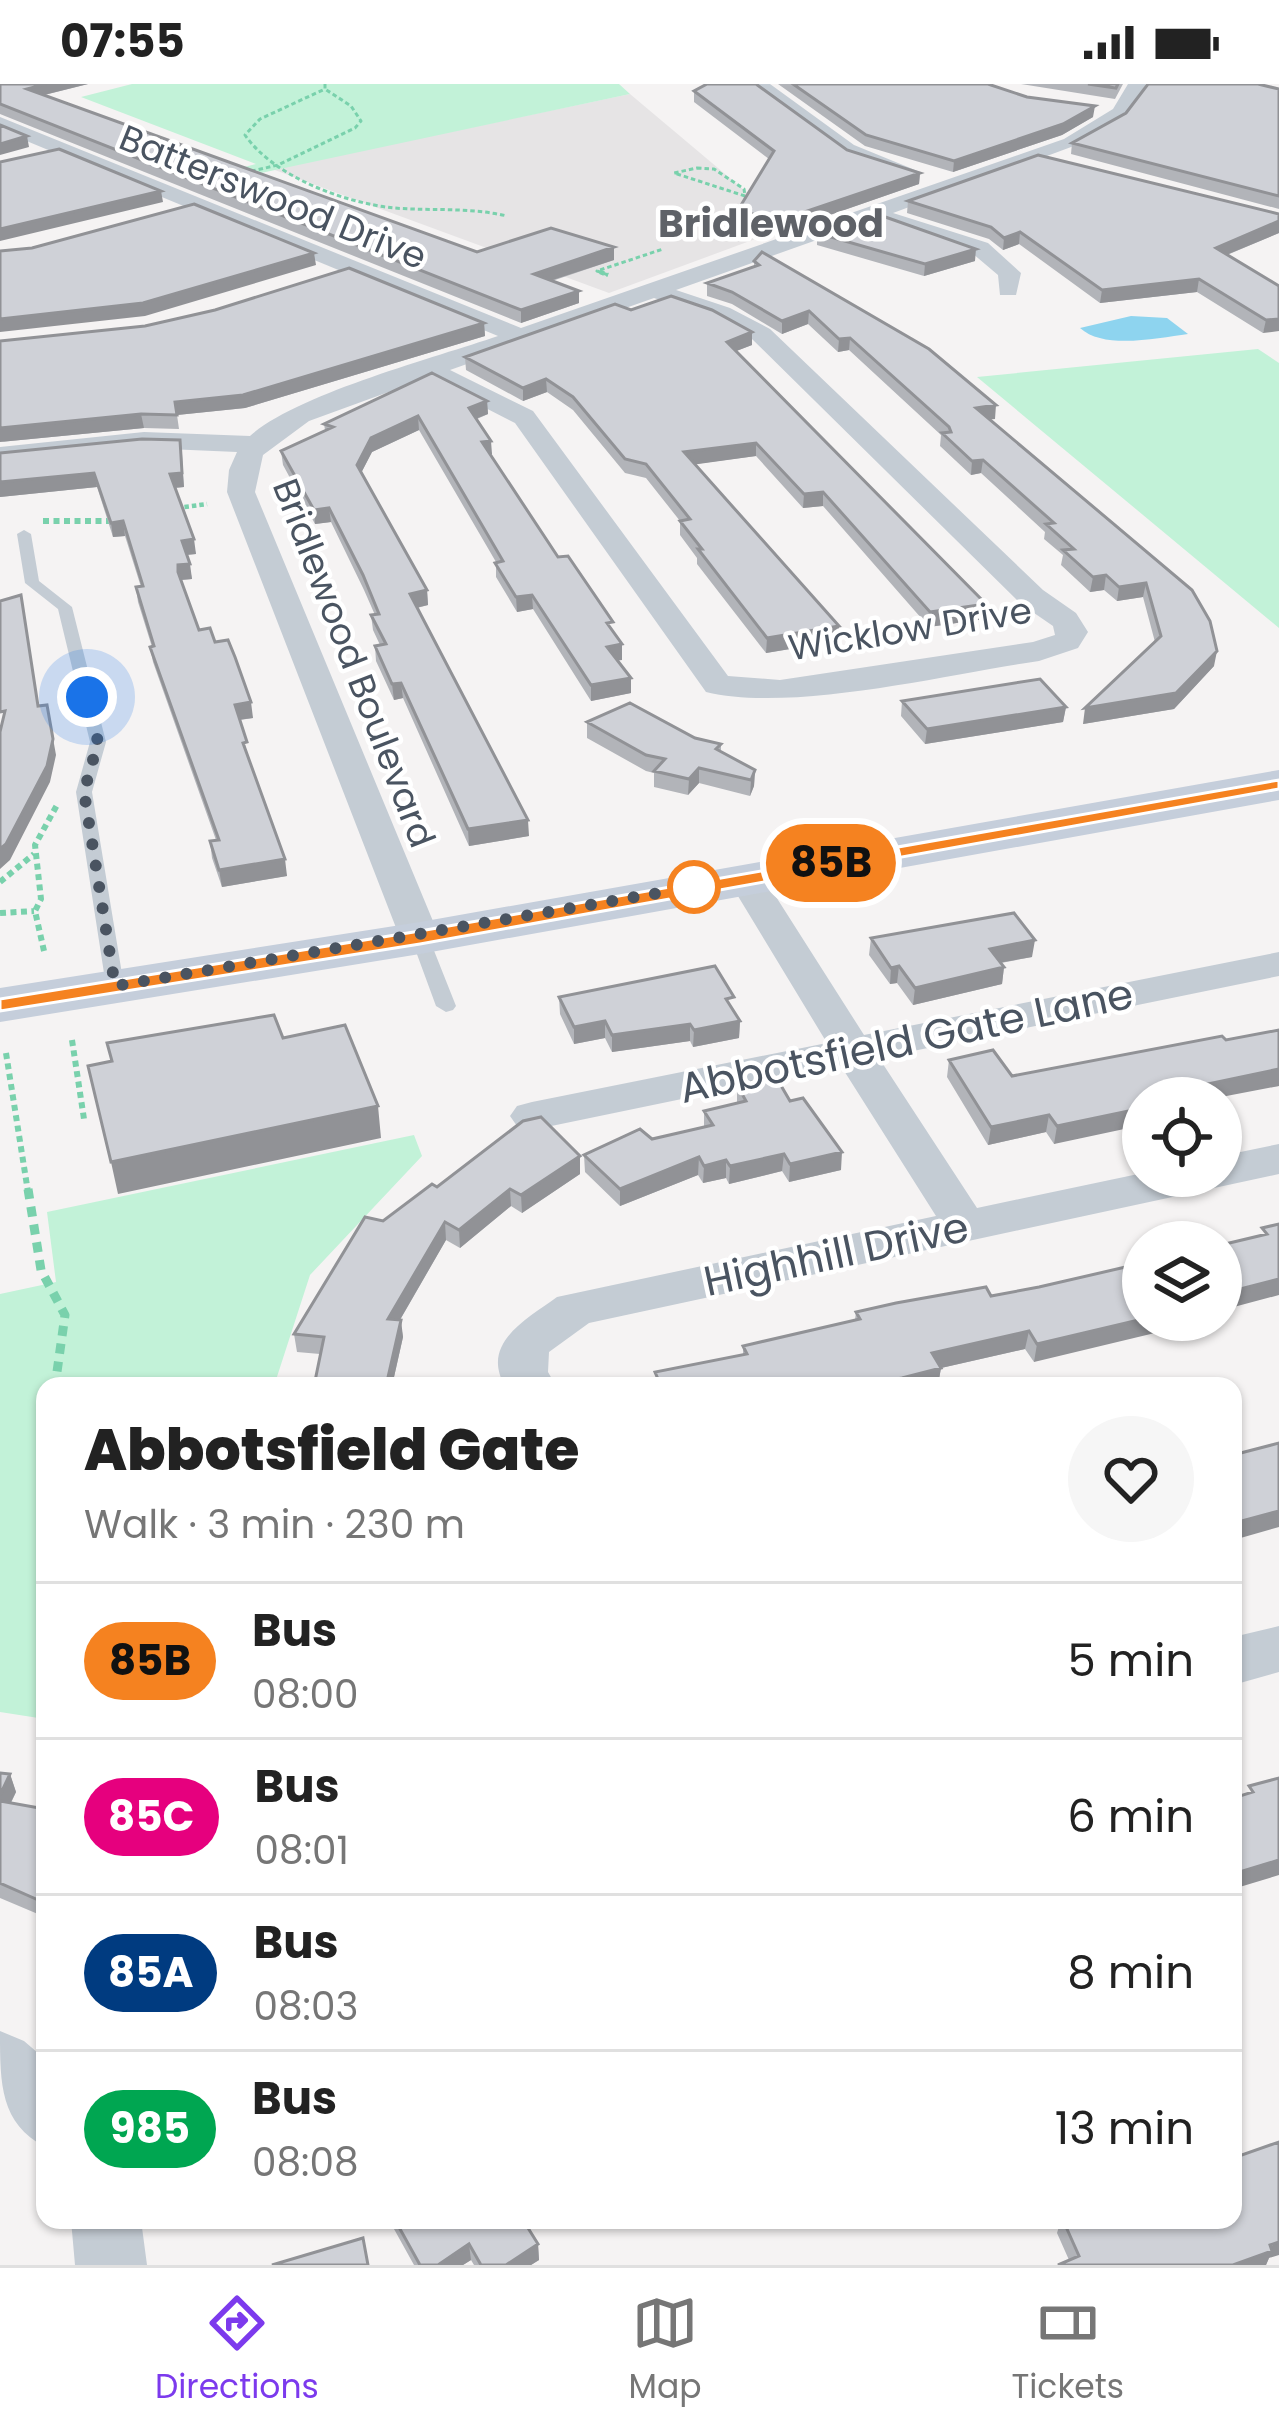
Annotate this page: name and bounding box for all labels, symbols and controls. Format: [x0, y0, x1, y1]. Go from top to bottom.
text: 07:55 [60, 10, 185, 73]
street label: Batterswood Drive [112, 112, 434, 282]
district label: Bridlewood [658, 196, 884, 251]
street label: Bridlewood Boulevard [260, 471, 448, 855]
street label: Wicklow Drive [785, 585, 1035, 673]
your location [57, 667, 117, 727]
line badge: 85B [762, 824, 900, 902]
text: 85B [790, 833, 872, 892]
unlabelled marker [669, 862, 719, 912]
street label: Abbotsfield Gate Lane [674, 964, 1138, 1118]
map controls [1122, 1077, 1242, 1341]
button: locate [1122, 1077, 1242, 1197]
street label: Highhill Drive [698, 1197, 974, 1311]
button: layers [1122, 1221, 1242, 1341]
text: Abbotsfield Gate [84, 1410, 579, 1490]
button: heart [1068, 1416, 1194, 1542]
text: Walk · 3 min · 230 m [84, 1497, 465, 1552]
text: Bus [252, 1599, 337, 1662]
text: 5 min [1068, 1629, 1194, 1692]
text: 85B [109, 1631, 191, 1690]
text: 08:00 [252, 1667, 358, 1722]
text: Bus [255, 1755, 340, 1818]
text: 6 min [1067, 1785, 1194, 1848]
text: 85C [108, 1787, 195, 1846]
text: 08:01 [255, 1823, 349, 1878]
text: Bus [253, 1911, 339, 1974]
text: 8 min [1067, 1941, 1194, 2004]
text: 85A [108, 1943, 193, 2002]
text: 08:03 [253, 1979, 358, 2034]
text: Bus [252, 2067, 337, 2130]
text: 13 min [1055, 2097, 1194, 2160]
text: 985 [110, 2099, 190, 2158]
text: 08:08 [252, 2135, 359, 2190]
tab: Directions [155, 2290, 319, 2412]
tab: Map [629, 2290, 702, 2412]
tab: Tickets [1011, 2290, 1124, 2412]

